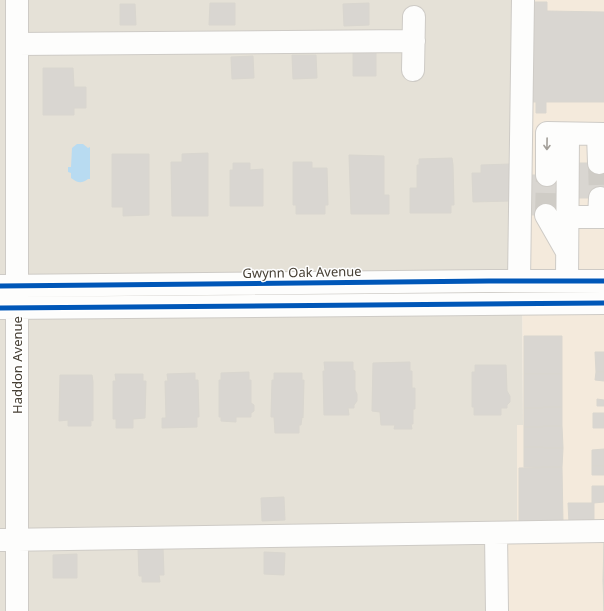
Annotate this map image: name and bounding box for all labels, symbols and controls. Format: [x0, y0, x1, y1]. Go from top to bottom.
one-way arrow [543, 137, 551, 150]
street label: Gwynn Oak Avenue [242, 262, 362, 282]
street label: Haddon Avenue [8, 316, 26, 414]

